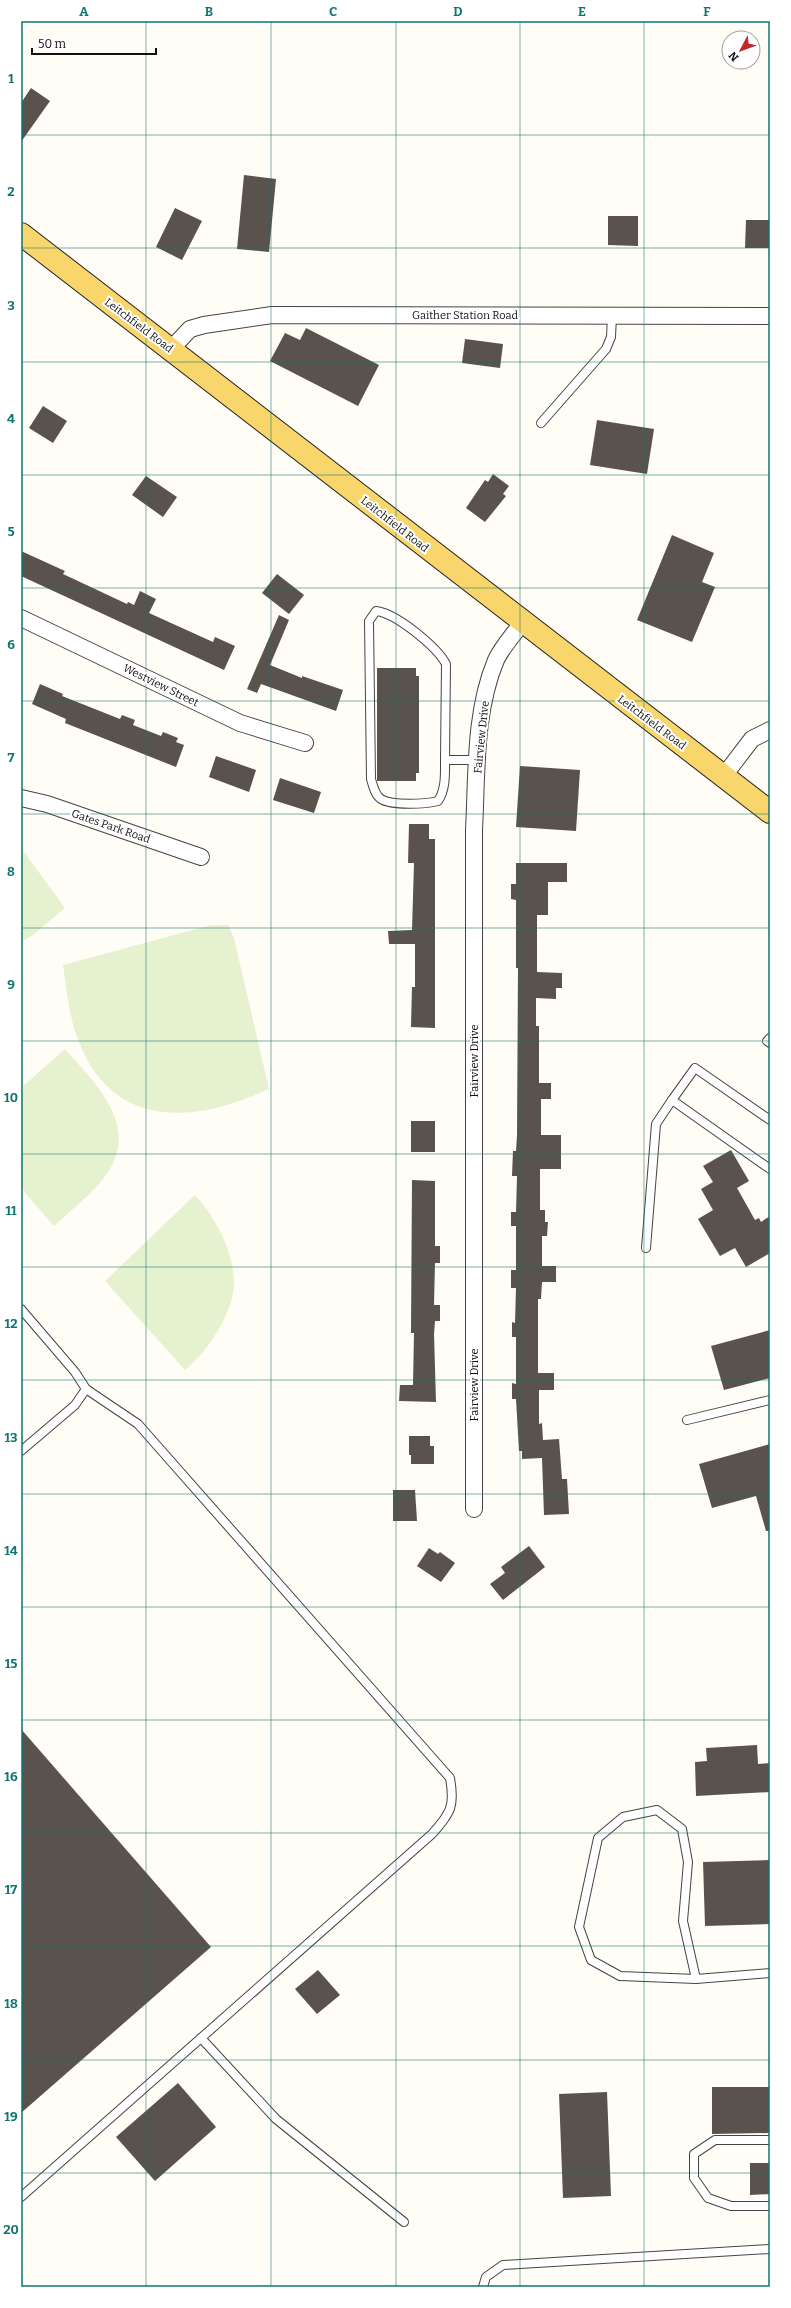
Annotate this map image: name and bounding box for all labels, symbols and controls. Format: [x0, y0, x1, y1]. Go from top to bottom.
text: A [79, 4, 89, 19]
text: B [205, 4, 213, 19]
text: C [329, 4, 337, 19]
text: D [453, 4, 463, 19]
text: E [578, 4, 586, 19]
text: F [703, 4, 711, 19]
scale bar [32, 30, 156, 56]
north arrow [721, 30, 761, 70]
text: 50 m [38, 37, 67, 51]
text: N [726, 48, 742, 64]
text: 1 [8, 71, 14, 86]
text: 2 [7, 184, 15, 199]
street label: Leitchfield Road [102, 295, 176, 356]
text: 3 [7, 298, 15, 313]
street label: Gaither Station Road [412, 309, 518, 322]
text: 4 [7, 411, 15, 426]
street label: Leitchfield Road [358, 494, 432, 555]
text: 5 [7, 524, 15, 539]
text: 6 [7, 637, 15, 652]
street label: Westview Street [121, 662, 201, 709]
street label: Leitchfield Road [615, 692, 689, 753]
street label: Fairview Drive [471, 700, 492, 774]
text: 7 [8, 750, 15, 765]
street label: Gates Park Road [70, 807, 152, 846]
text: 8 [7, 864, 15, 879]
text: 9 [7, 977, 15, 992]
street label: Fairview Drive [468, 1024, 481, 1098]
text: 10 [4, 1090, 18, 1105]
text: 11 [5, 1203, 17, 1218]
text: 12 [5, 1316, 17, 1331]
street label: Fairview Drive [468, 1348, 481, 1422]
text: 13 [4, 1430, 18, 1445]
text: 14 [4, 1543, 18, 1558]
text: 15 [5, 1656, 17, 1671]
text: 16 [4, 1769, 18, 1784]
text: 17 [5, 1882, 17, 1897]
text: 18 [4, 1996, 18, 2011]
text: 19 [4, 2109, 18, 2124]
text: 20 [3, 2222, 19, 2237]

